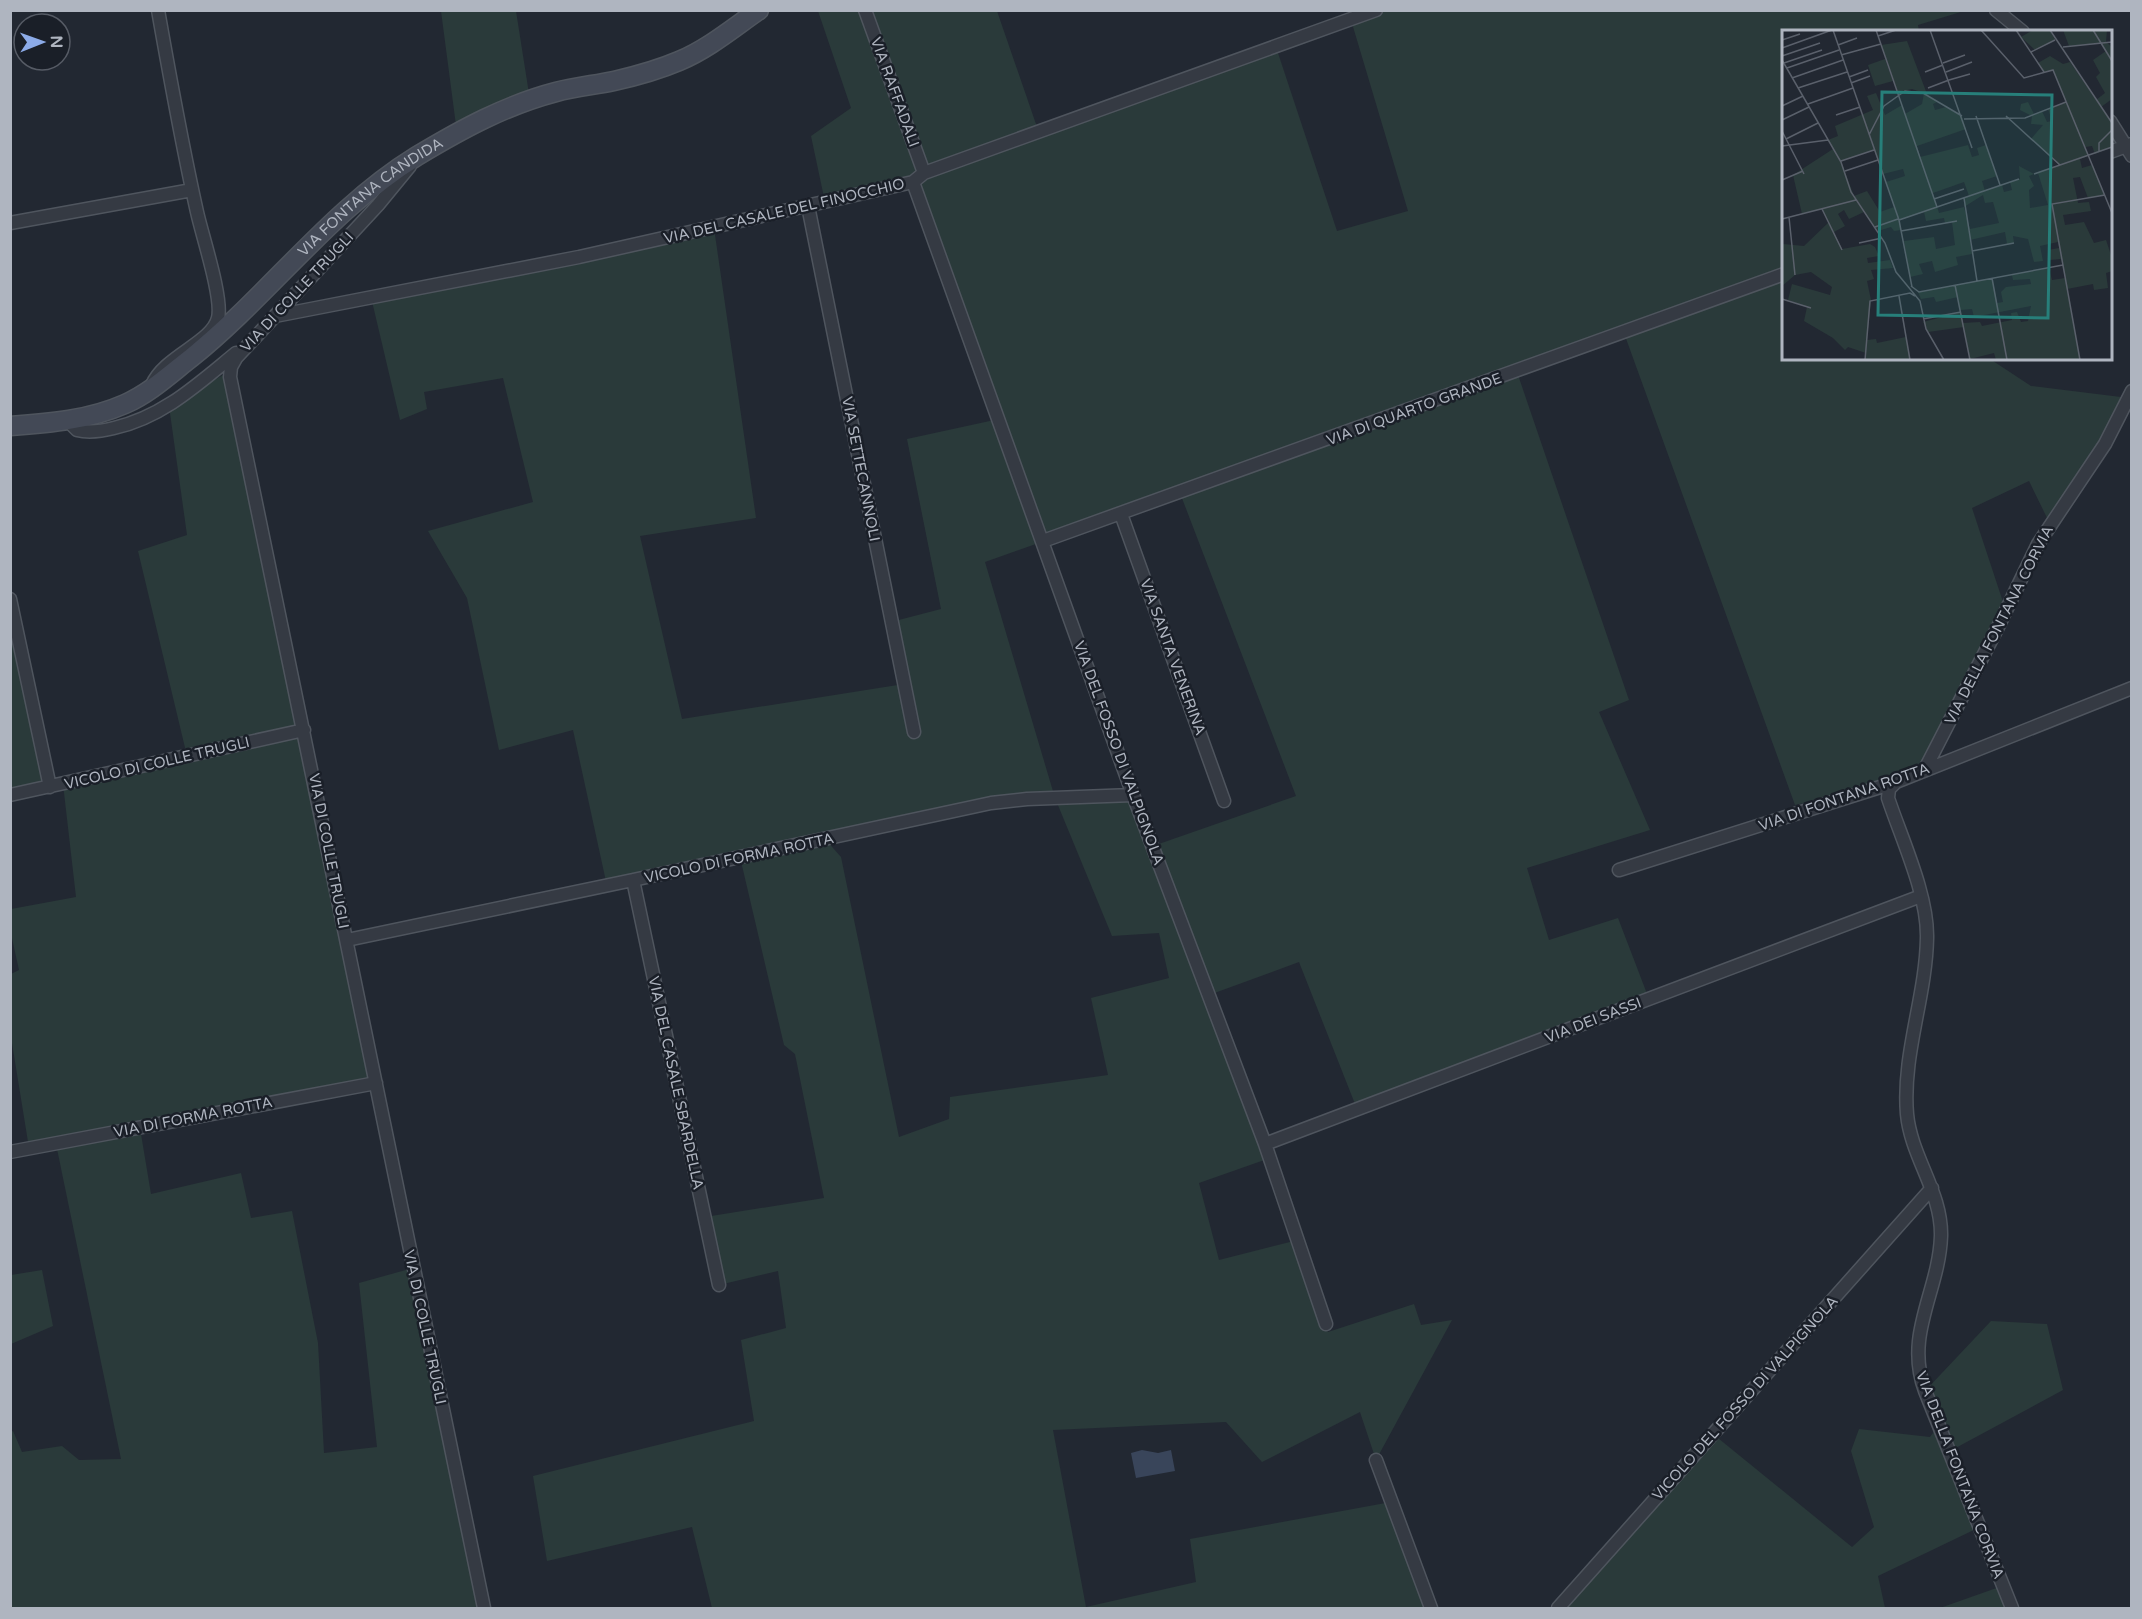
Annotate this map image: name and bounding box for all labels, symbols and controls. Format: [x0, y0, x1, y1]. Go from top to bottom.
north arrow [12, 12, 72, 72]
inset map [1782, 30, 2112, 360]
text: N [46, 35, 66, 48]
street label: VIA RAFFADALI [867, 35, 923, 149]
street label: VIA FONTANA CANDIDA [294, 134, 446, 260]
street label: VIA DEL CASALE DEL FINOCCHIO [662, 174, 906, 248]
street label: VIA DI COLLE TRUGLI [237, 228, 357, 356]
street label: VIA DI QUARTO GRANDE [1324, 369, 1504, 449]
street label: VIA SETTECANNOLI [838, 395, 884, 543]
street label: VIA DELLA FONTANA CORVIA [1941, 522, 2057, 728]
street label: VIA SANTA VENERINA [1136, 576, 1210, 738]
street label: VIA DEL FOSSO DI VALPIGNOLA [1070, 638, 1168, 868]
street label: VICOLO DI COLLE TRUGLI [63, 733, 251, 793]
street label: VIA DI FONTANA ROTTA [1756, 759, 1932, 835]
street label: VIA DI COLLE TRUGLI [305, 772, 353, 930]
street label: VICOLO DI FORMA ROTTA [643, 829, 835, 887]
street label: VIA DEL CASALE SBARDELLA [645, 975, 707, 1191]
street label: VIA DEI SASSI [1542, 993, 1644, 1047]
street label: VIA DI FORMA ROTTA [112, 1093, 274, 1141]
street label: VIA DI COLLE TRUGLI [400, 1248, 450, 1406]
street label: VICOLO DEL FOSSO DI VALPIGNOLA [1648, 1292, 1842, 1504]
street label: VIA DELLA FONTANA CORVIA [1912, 1369, 2008, 1581]

